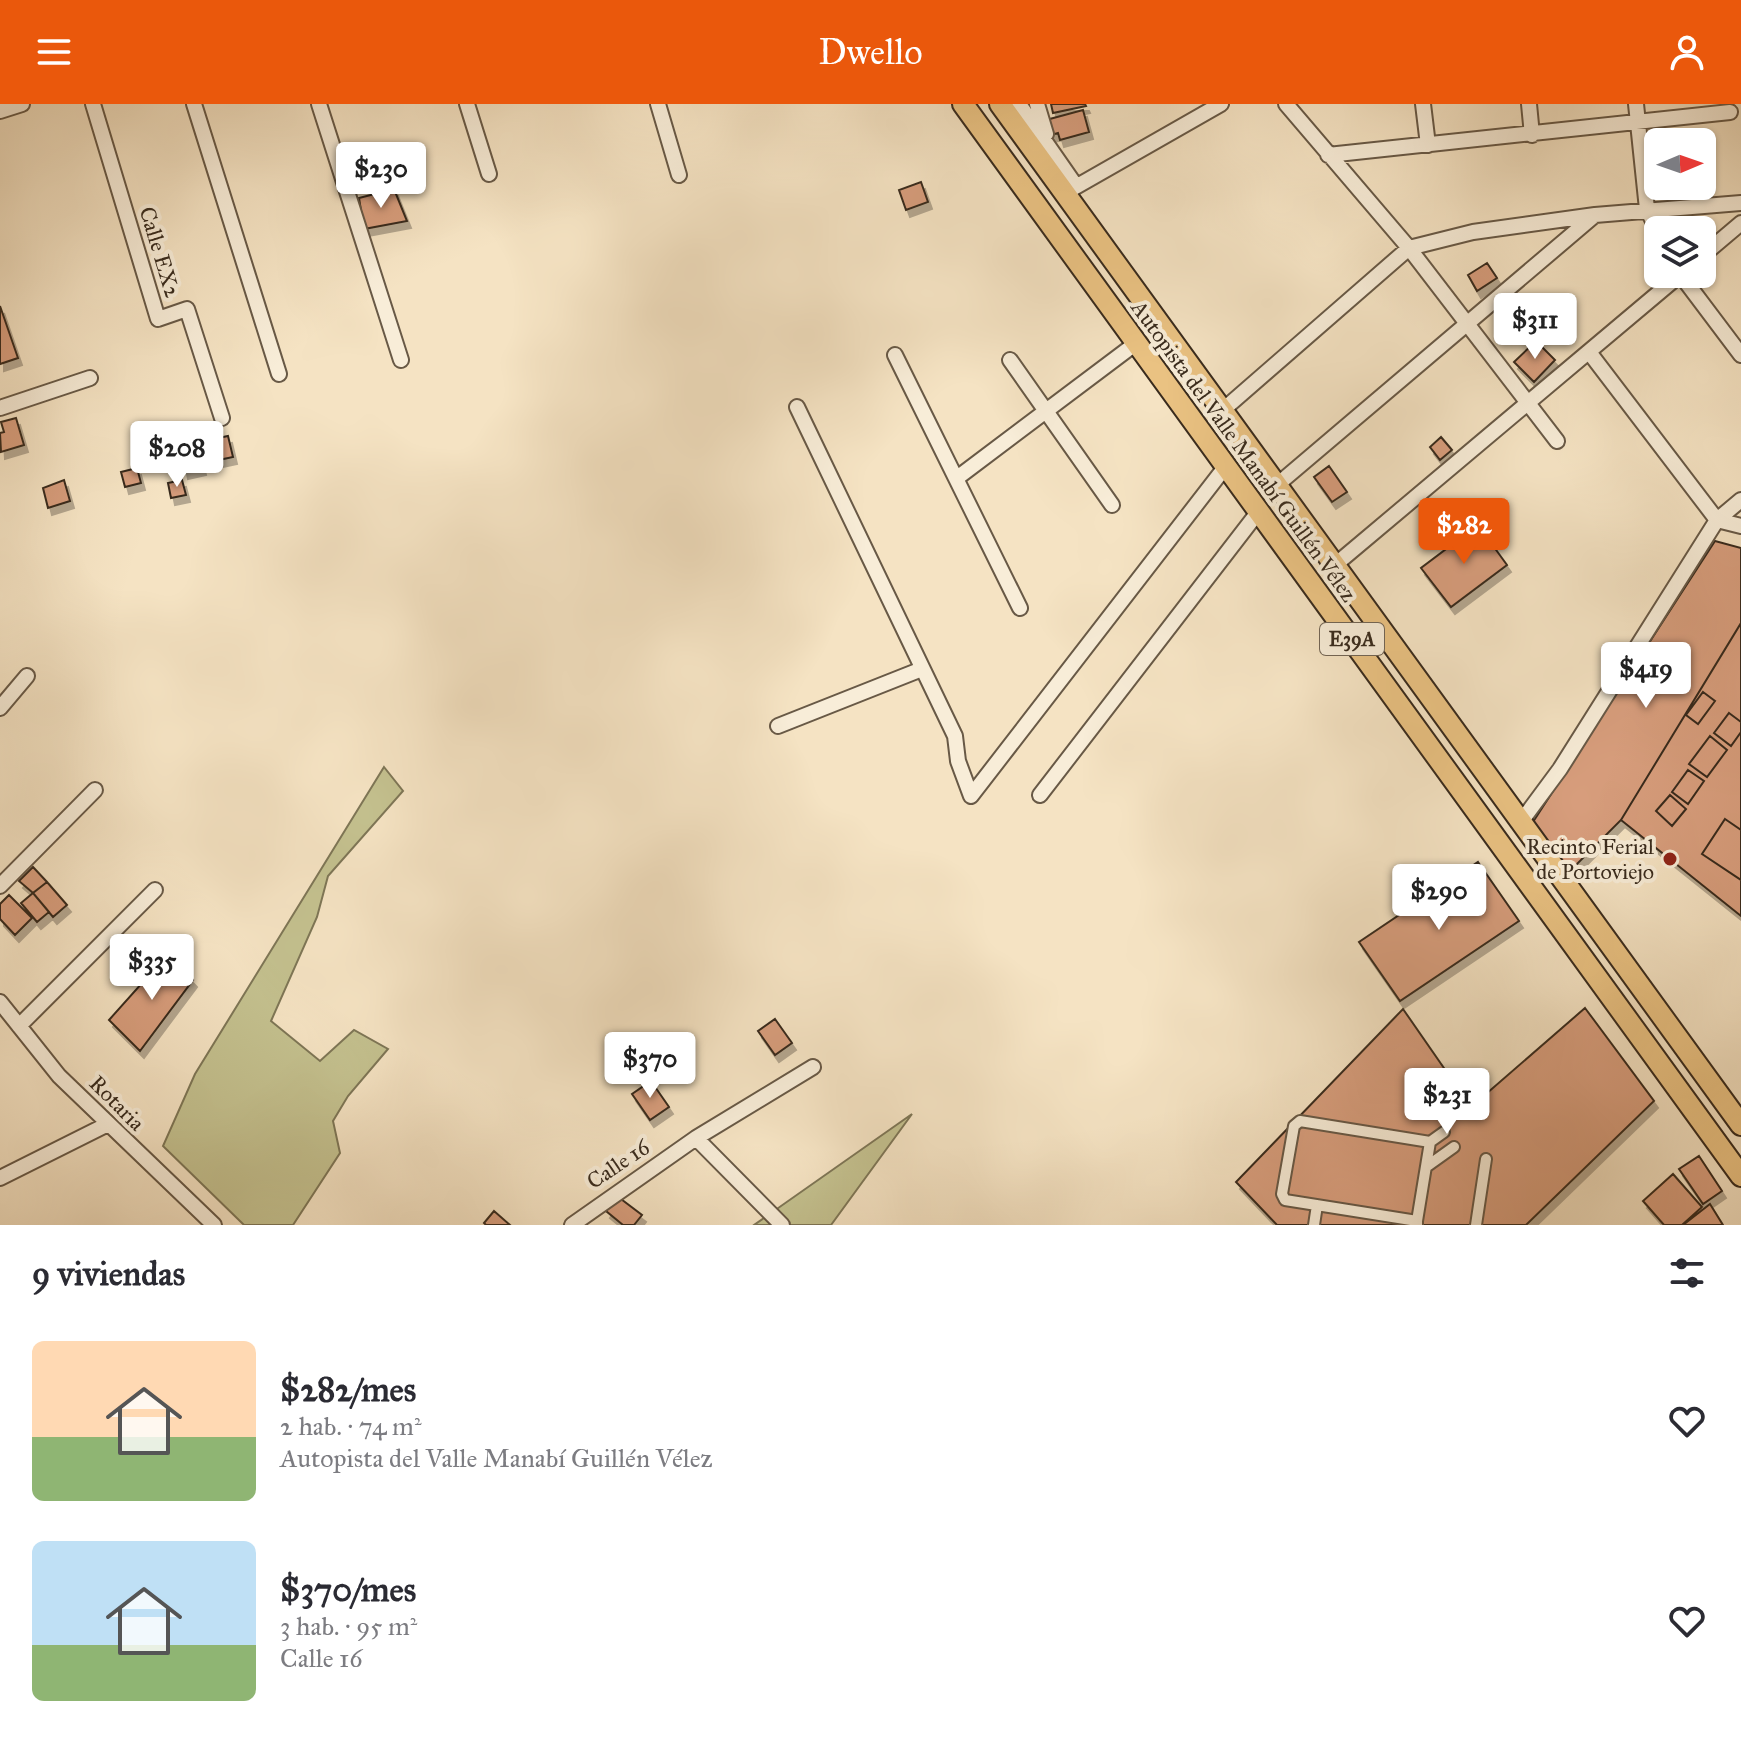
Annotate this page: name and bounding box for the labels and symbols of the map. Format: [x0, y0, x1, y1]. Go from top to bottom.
north arrow [1644, 128, 1716, 200]
pin: $230 [334, 142, 428, 210]
street label: Calle EX2 [133, 203, 187, 301]
pin: $311 [1488, 293, 1582, 361]
street label: Autopista del Valle Manabí Guillén Vélez [1125, 294, 1362, 607]
pin: $208 [130, 421, 224, 489]
pin: $282 [1417, 498, 1511, 566]
road number: E39A [1320, 623, 1384, 655]
pin: $419 [1599, 642, 1693, 710]
place label: Recinto Ferial de Portoviejo [1526, 833, 1654, 885]
marker: Recinto Ferial de Portoviejo [1661, 850, 1679, 868]
pin: $290 [1392, 864, 1486, 932]
pin: $335 [105, 934, 199, 1002]
pin: $370 [603, 1032, 697, 1100]
pin: $231 [1400, 1068, 1494, 1136]
street label: Rotaria [84, 1070, 151, 1137]
street label: Calle 16 [581, 1133, 655, 1195]

